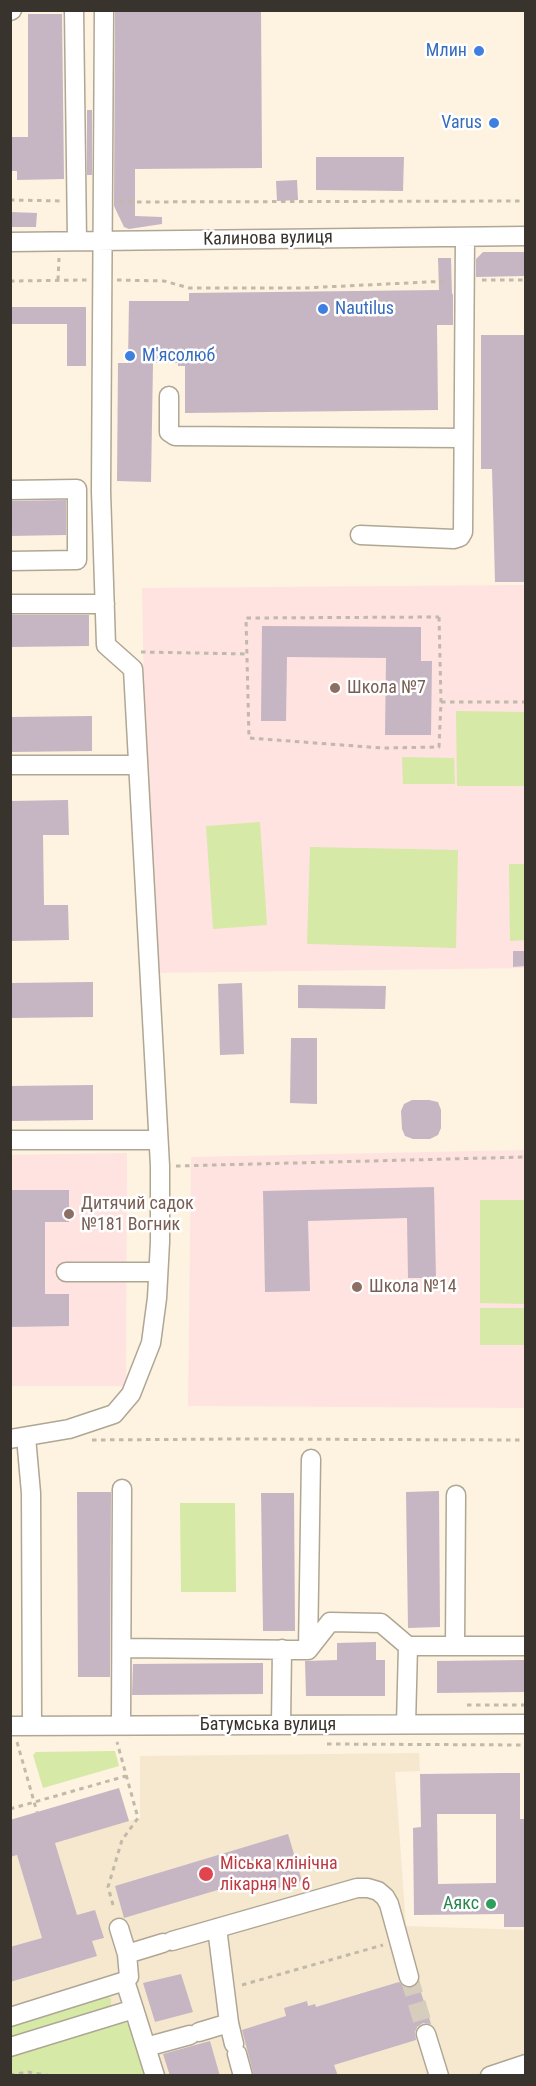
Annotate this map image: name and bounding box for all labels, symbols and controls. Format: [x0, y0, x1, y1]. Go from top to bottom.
place label: Млин [426, 40, 467, 62]
marker: Млин [472, 44, 486, 58]
place label: Varus [441, 112, 482, 134]
marker: Varus [487, 116, 501, 130]
street label: Калинова вулиця [203, 227, 333, 251]
place label: Nautilus [335, 298, 394, 320]
marker: Nautilus [316, 302, 330, 316]
place label: М'ясолюб [142, 345, 215, 367]
marker: М'ясолюб [123, 349, 137, 363]
place label: Школа №7 [347, 677, 426, 699]
marker: Школа №7 [328, 681, 342, 695]
place label: Дитячий садок №181 Вогник [81, 1193, 194, 1236]
marker: Дитячий садок №181 Вогник [62, 1207, 76, 1221]
place label: Школа №14 [369, 1276, 457, 1298]
marker: Школа №14 [350, 1280, 364, 1294]
street label: Батумська вулиця [200, 1714, 336, 1736]
place label: Міська клінічна лікарня № 6 [220, 1853, 338, 1896]
marker: Міська клінічна лікарня № 6 [197, 1865, 215, 1883]
place label: Аякс [443, 1893, 479, 1915]
marker: Аякс [484, 1897, 498, 1911]

